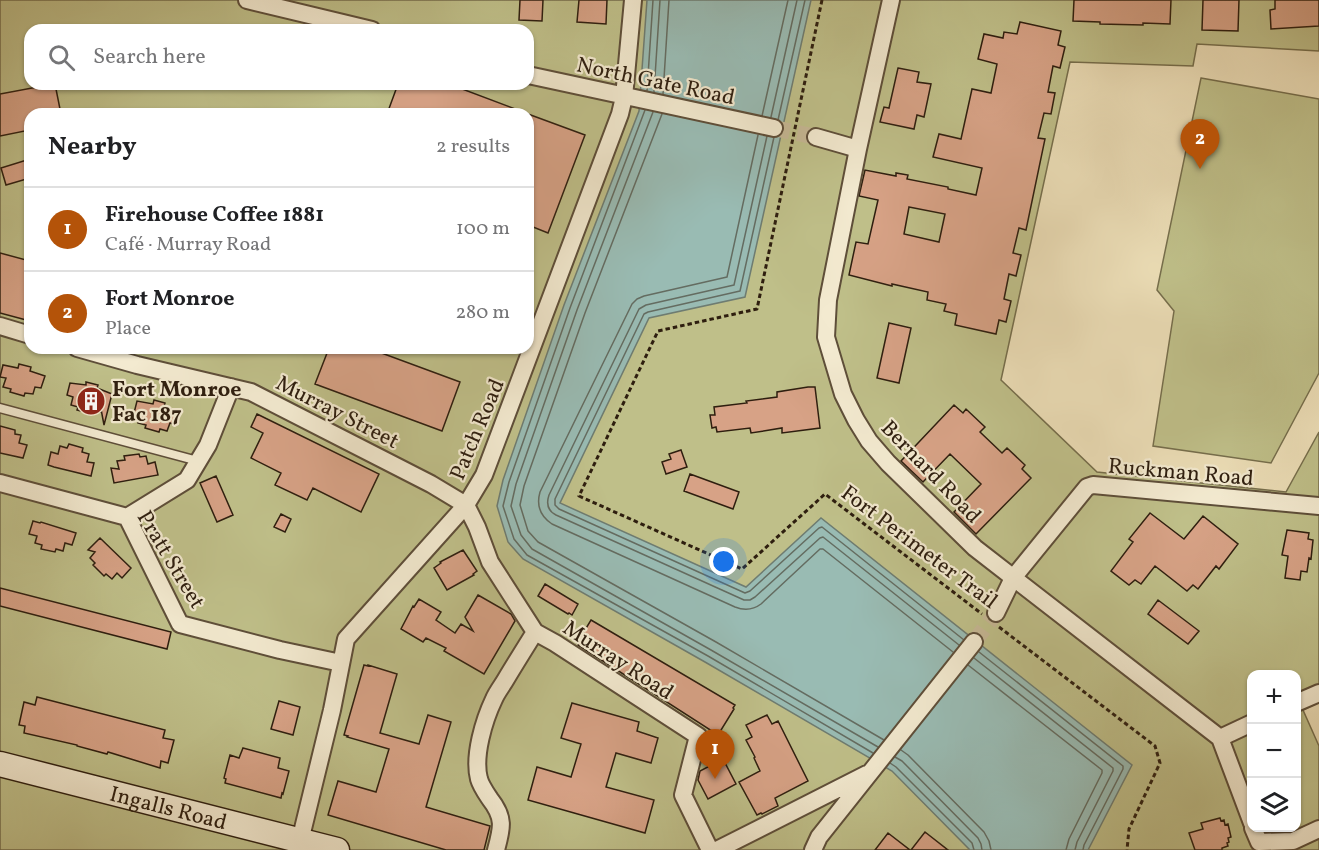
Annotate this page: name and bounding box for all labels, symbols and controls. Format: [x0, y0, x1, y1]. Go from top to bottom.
search box [24, 24, 534, 90]
icon: search [45, 41, 78, 74]
text: Search here [93, 42, 206, 73]
street label: North Gate Road [573, 51, 738, 114]
pin: 2 [1180, 120, 1220, 169]
text: Nearby [48, 129, 137, 165]
text: 2 results [436, 133, 510, 161]
text: Firehouse Coffee 1881 [105, 200, 324, 231]
text: 1 [63, 215, 72, 243]
text: 100 m [456, 215, 510, 243]
text: Café · Murray Road [105, 231, 271, 259]
text: Fort Monroe [105, 284, 235, 315]
text: 2 [62, 299, 73, 327]
text: 280 m [455, 299, 510, 327]
text: Place [105, 315, 151, 343]
street label: Murray Street [270, 369, 404, 458]
street label: Patch Road [443, 374, 514, 485]
place label: Fort Monroe Fac 187 [112, 375, 242, 431]
building icon: Fort Monroe Fac 187 [75, 385, 107, 417]
street label: Bernard Road [873, 414, 988, 531]
street label: Ruckman Road [1107, 452, 1255, 495]
street label: Fort Perimeter Trail [834, 479, 1003, 617]
street label: Pratt Street [128, 505, 212, 616]
your location [709, 547, 738, 576]
street label: Murray Road [556, 614, 679, 709]
map controls [1247, 670, 1301, 832]
button: + [1247, 670, 1301, 724]
button: − [1247, 724, 1301, 778]
pin: 1 [696, 730, 734, 779]
button: layers [1247, 778, 1301, 832]
street label: Ingalls Road [106, 780, 230, 839]

